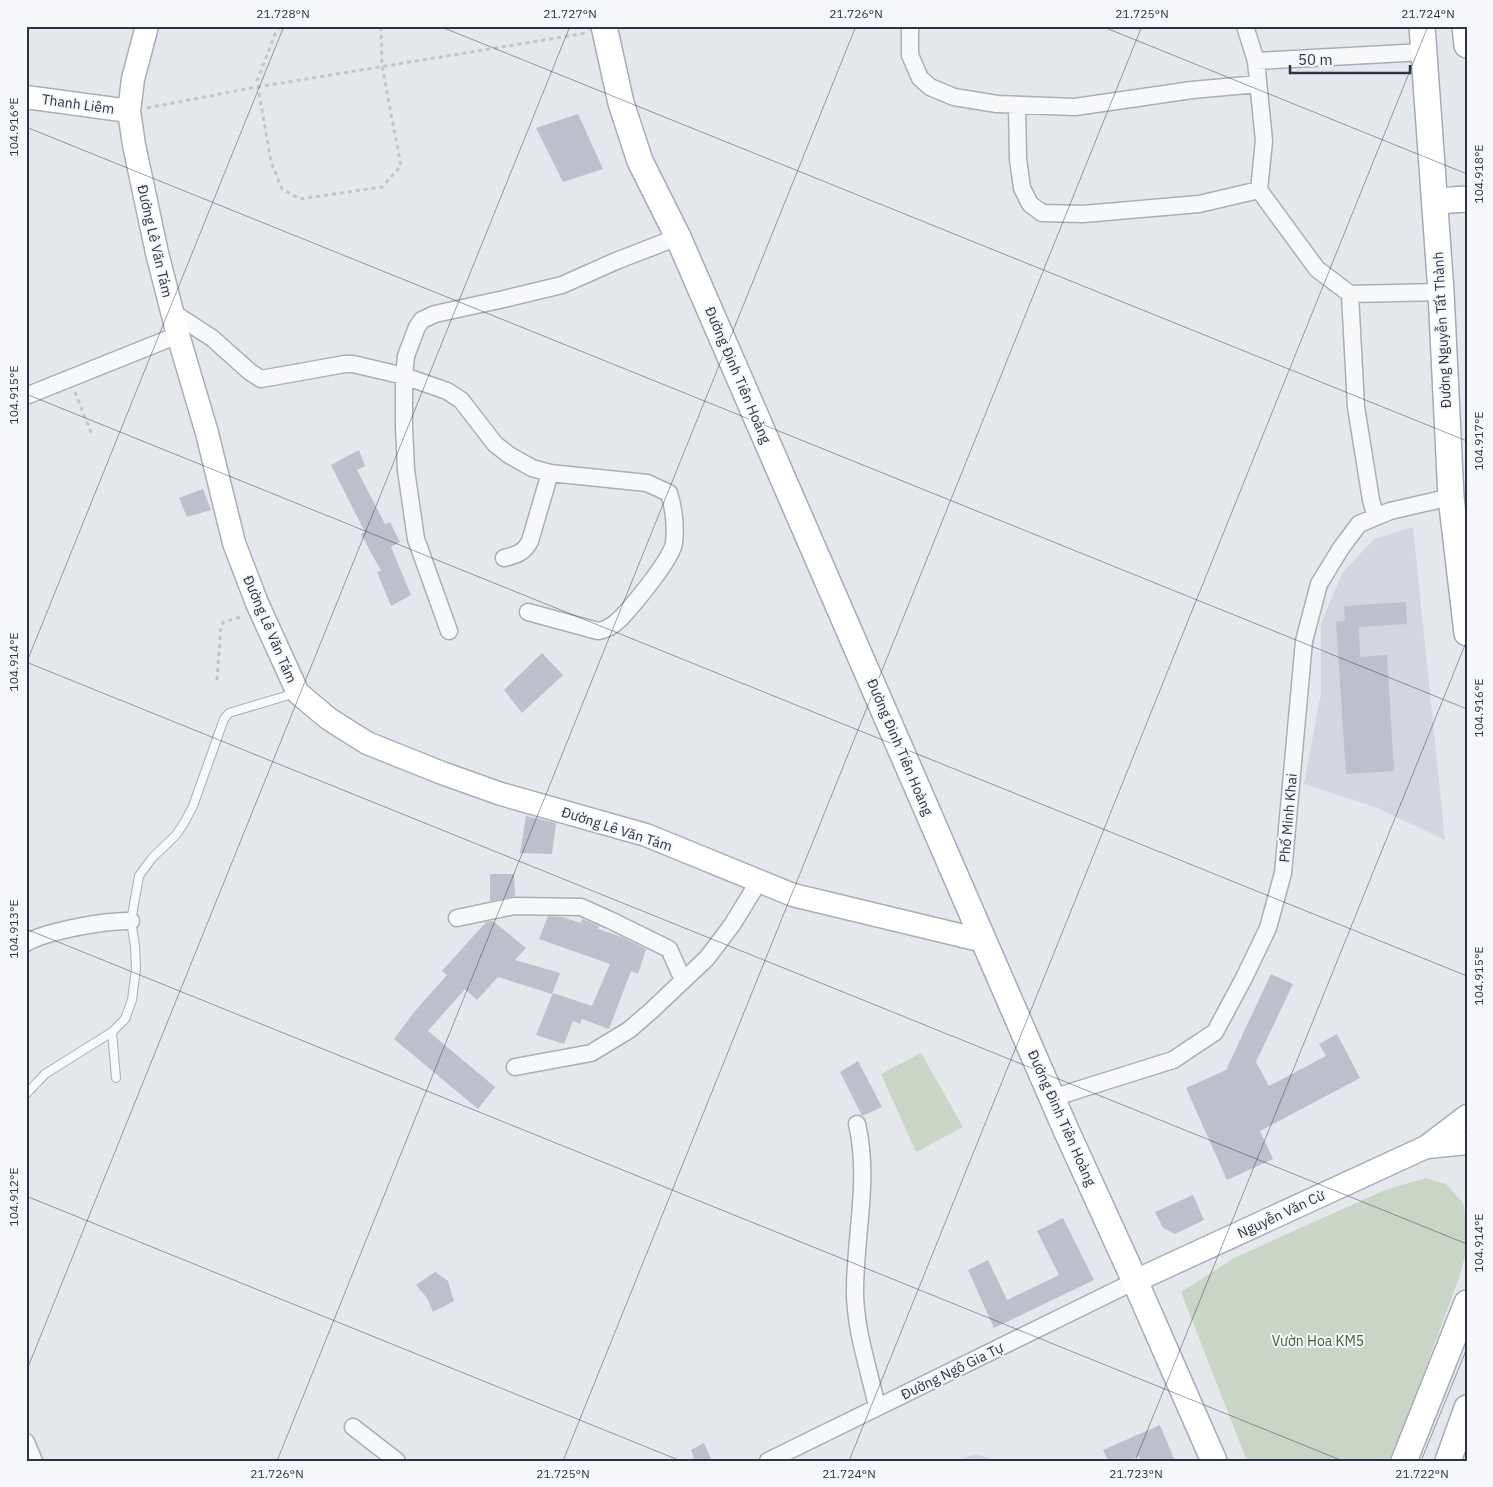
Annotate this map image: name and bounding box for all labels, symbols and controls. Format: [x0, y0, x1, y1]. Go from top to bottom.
text: 21.728°N [256, 6, 310, 21]
text: 21.727°N [543, 6, 597, 21]
text: 21.726°N [829, 6, 883, 21]
text: 21.725°N [1115, 6, 1169, 21]
text: 21.724°N [1401, 6, 1455, 21]
scale bar [1290, 42, 1410, 74]
text: 50 m [1298, 50, 1333, 69]
street label: Thanh Liêm [41, 90, 115, 118]
text: 104.916°E [6, 97, 21, 157]
text: 104.918°E [1471, 144, 1486, 204]
street label: Đường Lê Văn Tám [133, 183, 177, 299]
street label: Đường Nguyễn Tất Thành [1429, 251, 1455, 409]
street label: Đường Đinh Tiên Hoàng [701, 304, 775, 447]
text: 104.915°E [6, 365, 21, 425]
text: 104.917°E [1471, 411, 1486, 471]
street label: Đường Lê Văn Tám [239, 572, 301, 686]
text: 104.914°E [6, 632, 21, 692]
street label: Đường Đinh Tiên Hoàng [863, 676, 937, 819]
text: 104.916°E [1471, 678, 1486, 738]
street label: Phố Minh Khai [1275, 773, 1301, 863]
street label: Đường Lê Văn Tám [559, 803, 675, 855]
text: 104.913°E [6, 899, 21, 959]
text: 104.915°E [1471, 946, 1486, 1006]
street label: Đường Đinh Tiên Hoàng [1024, 1047, 1100, 1189]
text: 104.912°E [6, 1167, 21, 1227]
street label: Nguyễn Văn Cừ [1234, 1186, 1328, 1242]
text: 104.914°E [1471, 1213, 1486, 1273]
park label: Vườn Hoa KM5 [1272, 1332, 1364, 1350]
street label: Đường Ngô Gia Tự [898, 1338, 1006, 1404]
text: 21.726°N [250, 1466, 304, 1481]
text: 21.725°N [536, 1466, 590, 1481]
text: 21.724°N [822, 1466, 876, 1481]
text: 21.723°N [1109, 1466, 1163, 1481]
text: 21.722°N [1395, 1466, 1449, 1481]

